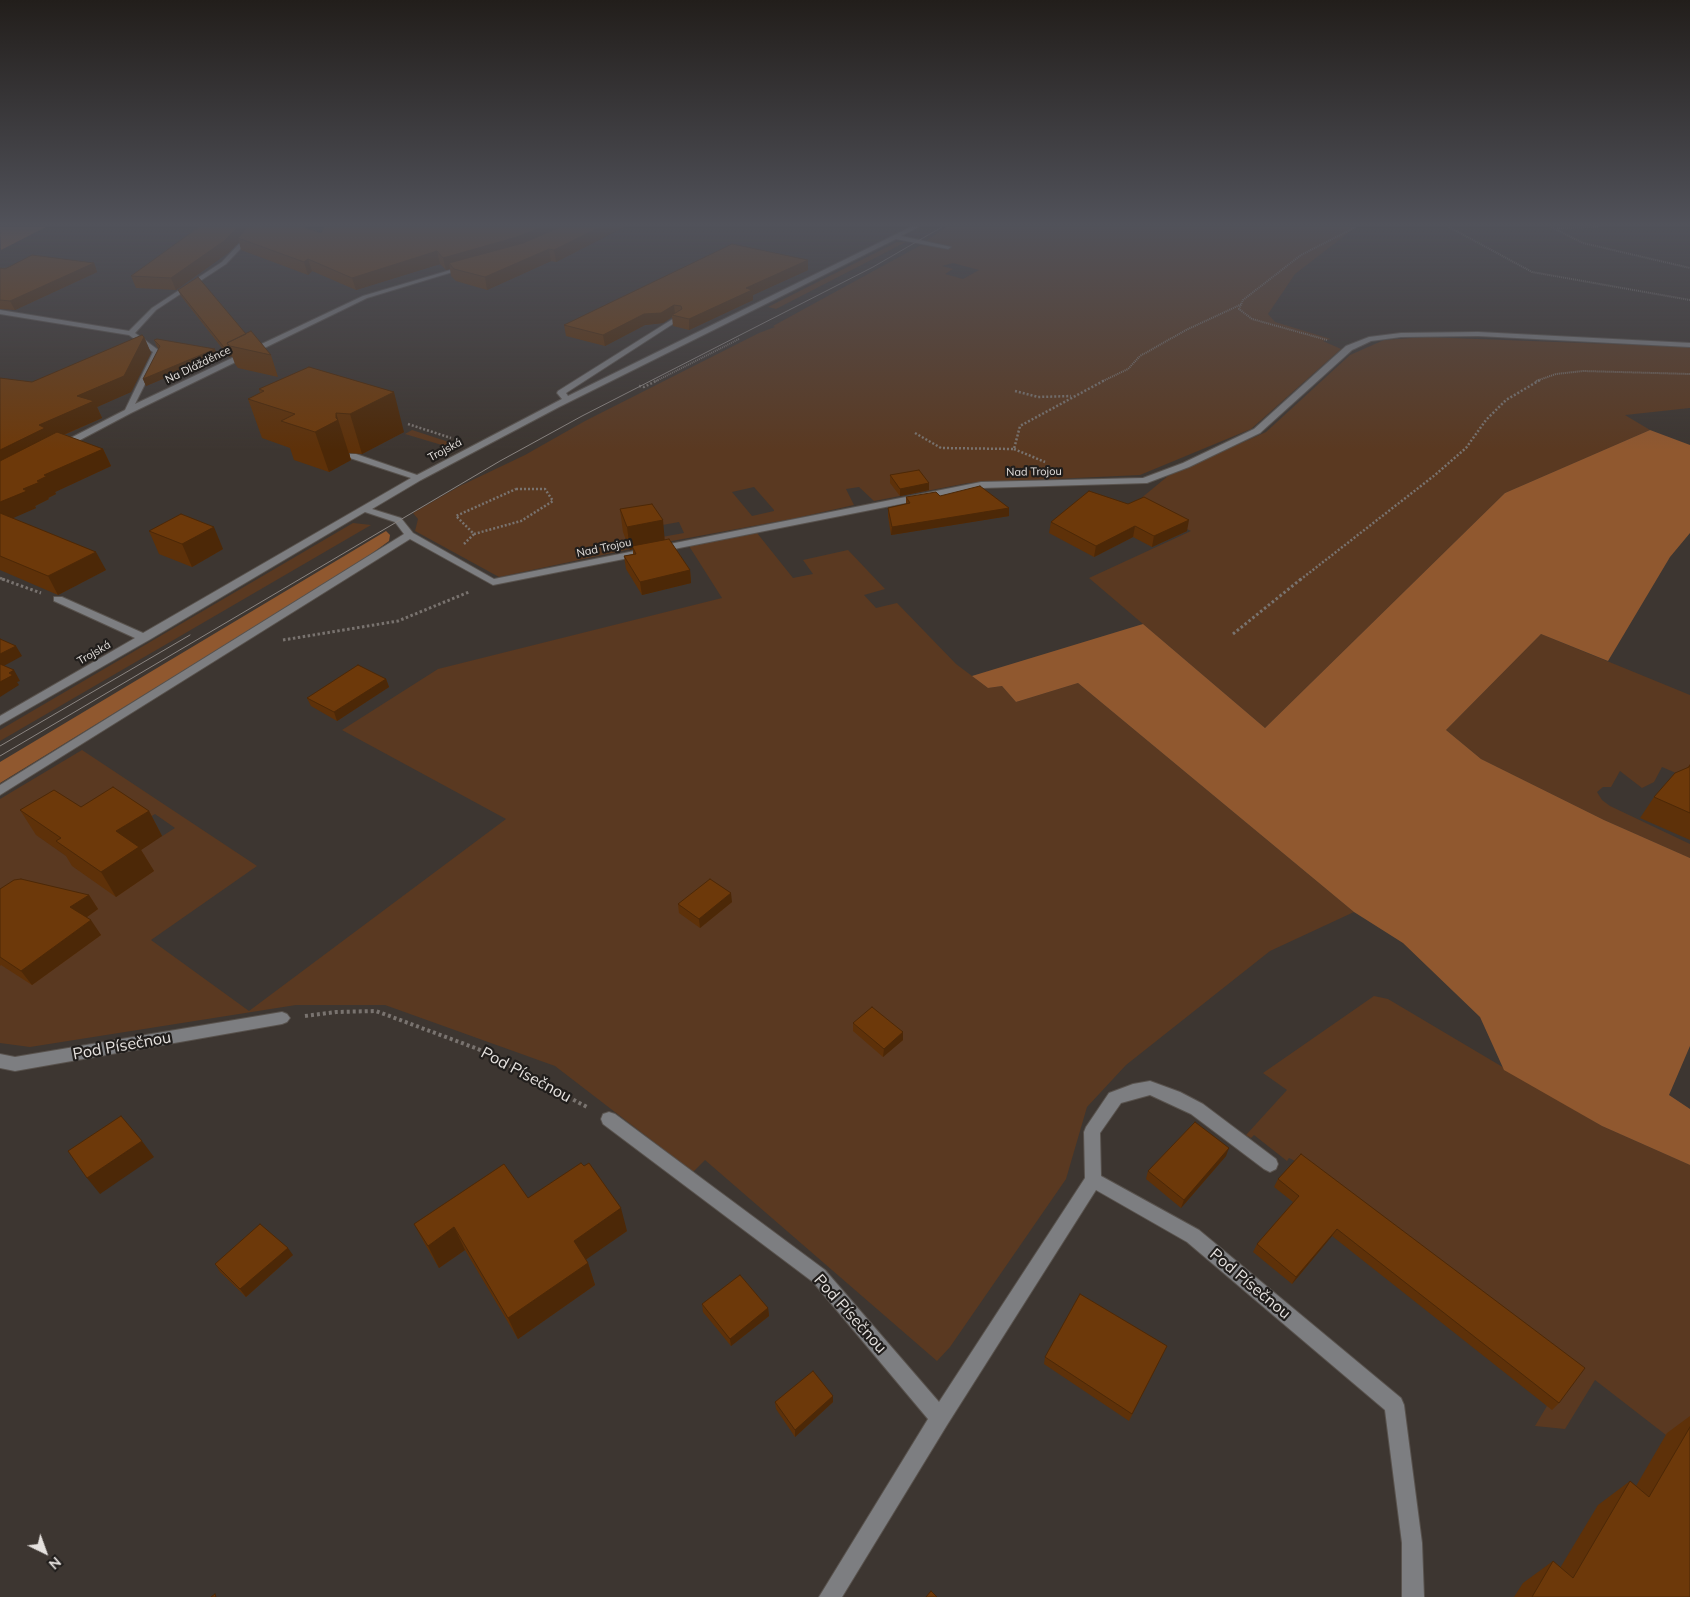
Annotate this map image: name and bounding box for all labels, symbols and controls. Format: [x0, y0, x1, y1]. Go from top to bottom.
street label: Na Dlážděnce [163, 343, 233, 387]
street label: Trojská [426, 436, 464, 464]
street label: Nad Trojou [1006, 465, 1062, 479]
street label: Nad Trojou [575, 536, 633, 560]
street label: Trojská [75, 638, 113, 668]
street label: Pod Písečnou [71, 1028, 173, 1064]
street label: Pod Písečnou [478, 1043, 574, 1107]
street label: Pod Písečnou [1206, 1245, 1294, 1323]
street label: Pod Písečnou [810, 1271, 890, 1357]
north arrow [20, 1527, 70, 1577]
text: N [45, 1553, 65, 1573]

